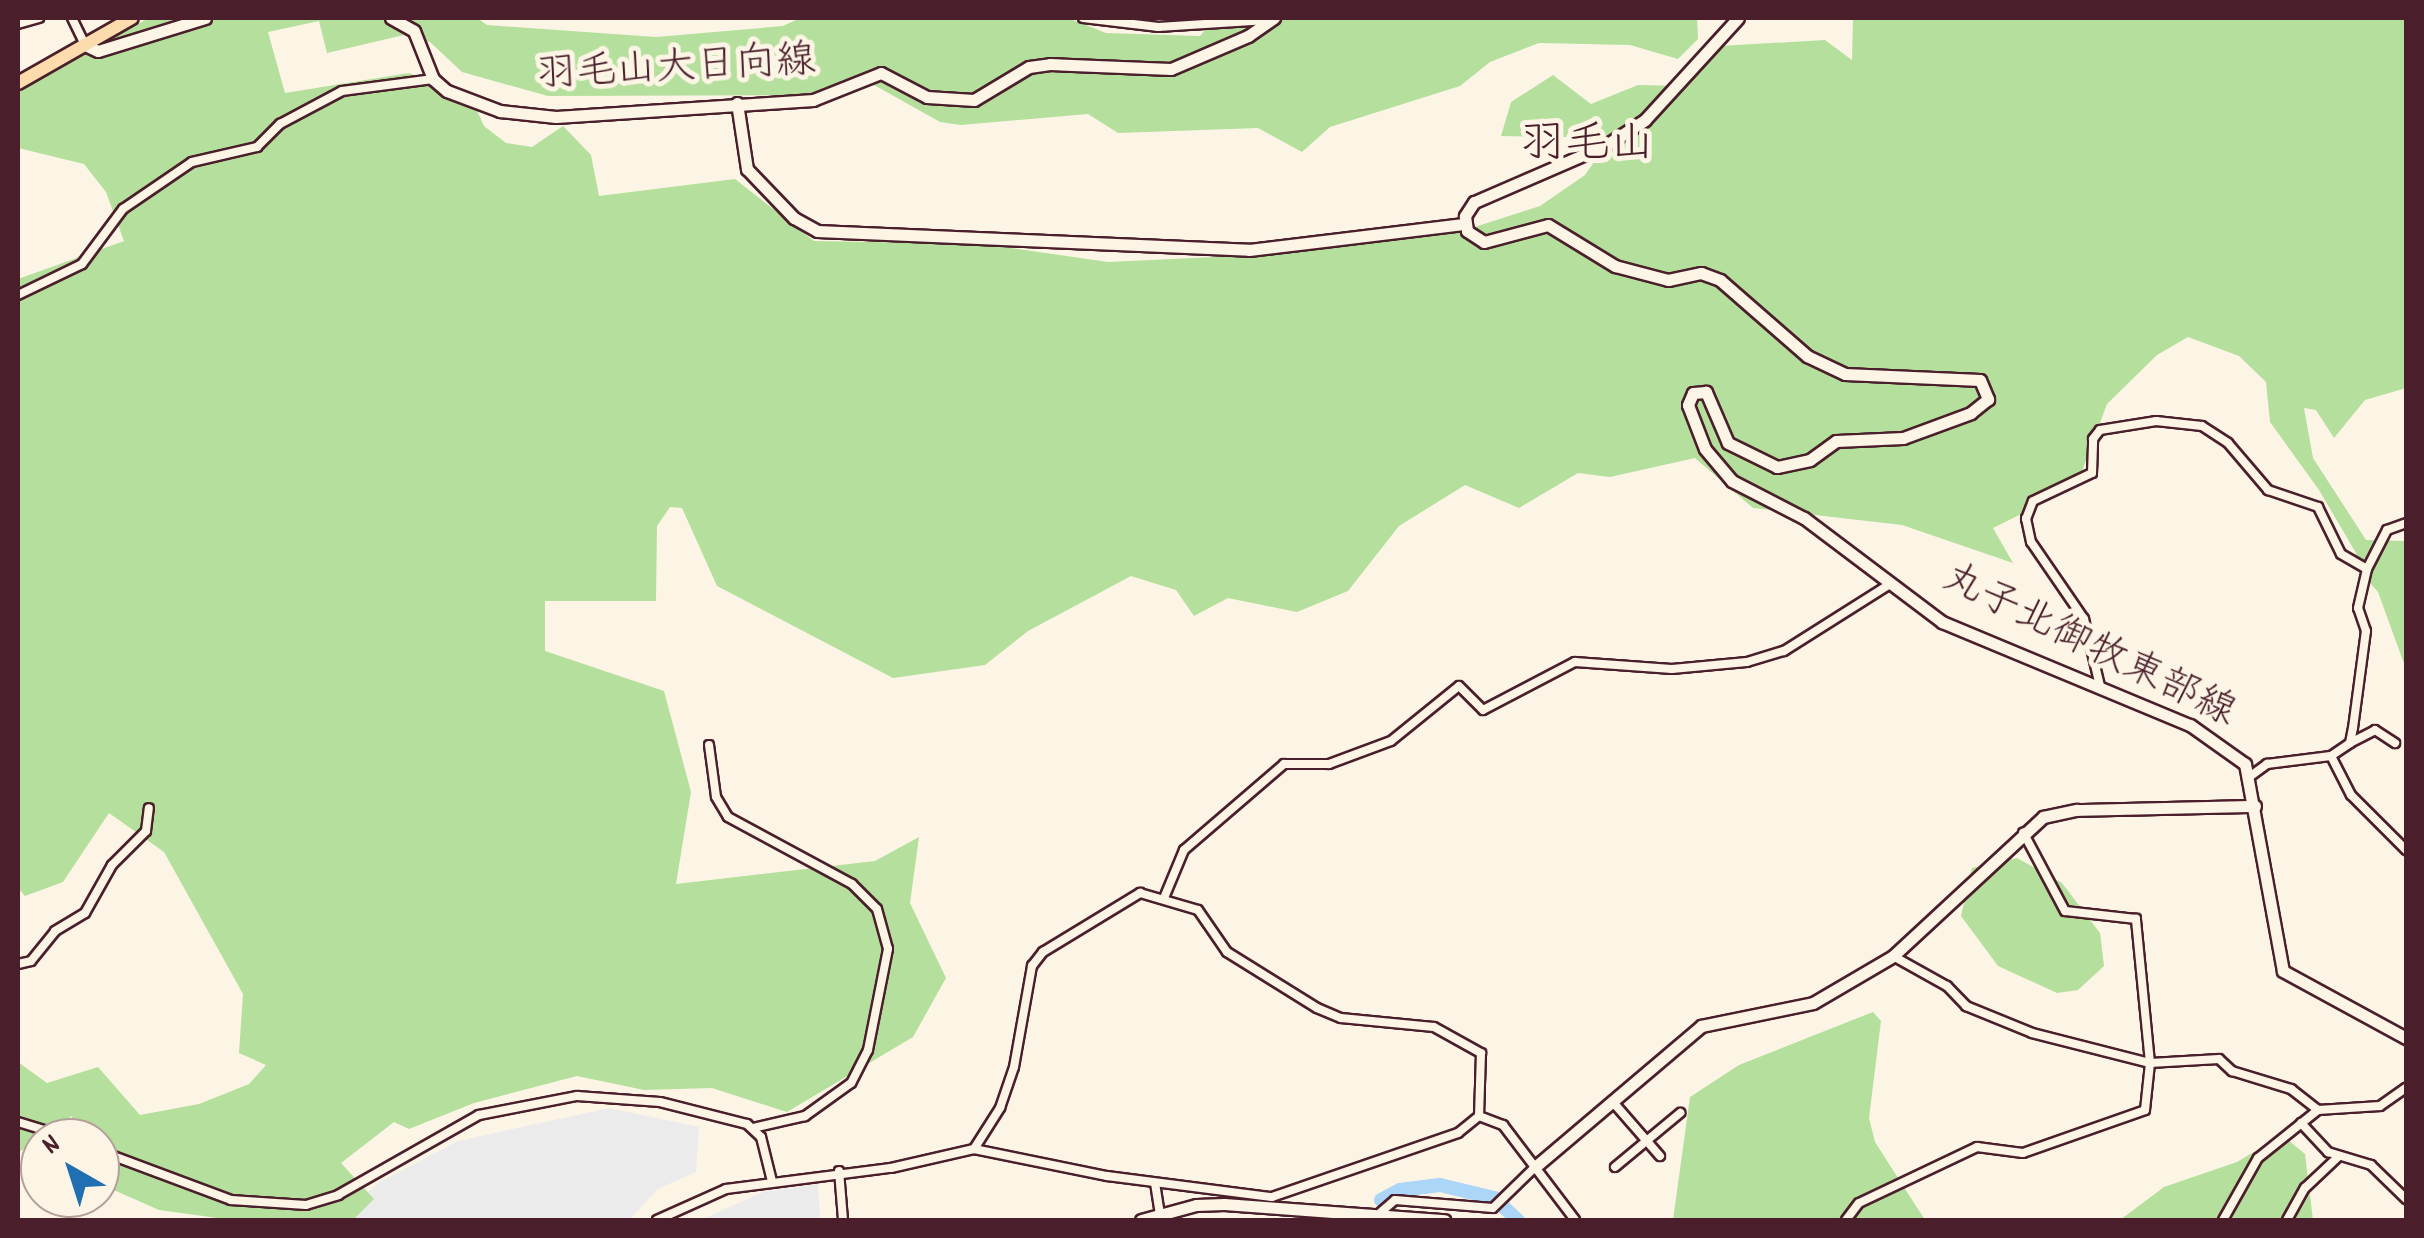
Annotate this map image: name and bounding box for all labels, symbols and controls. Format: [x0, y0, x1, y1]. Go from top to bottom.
street label: 羽毛山大日向線 [535, 40, 817, 102]
district label: 羽毛山 [1520, 121, 1654, 175]
street label: 丸子北御牧東部線 [1934, 556, 2242, 740]
north arrow [20, 1118, 120, 1218]
text: N [34, 1126, 70, 1166]

